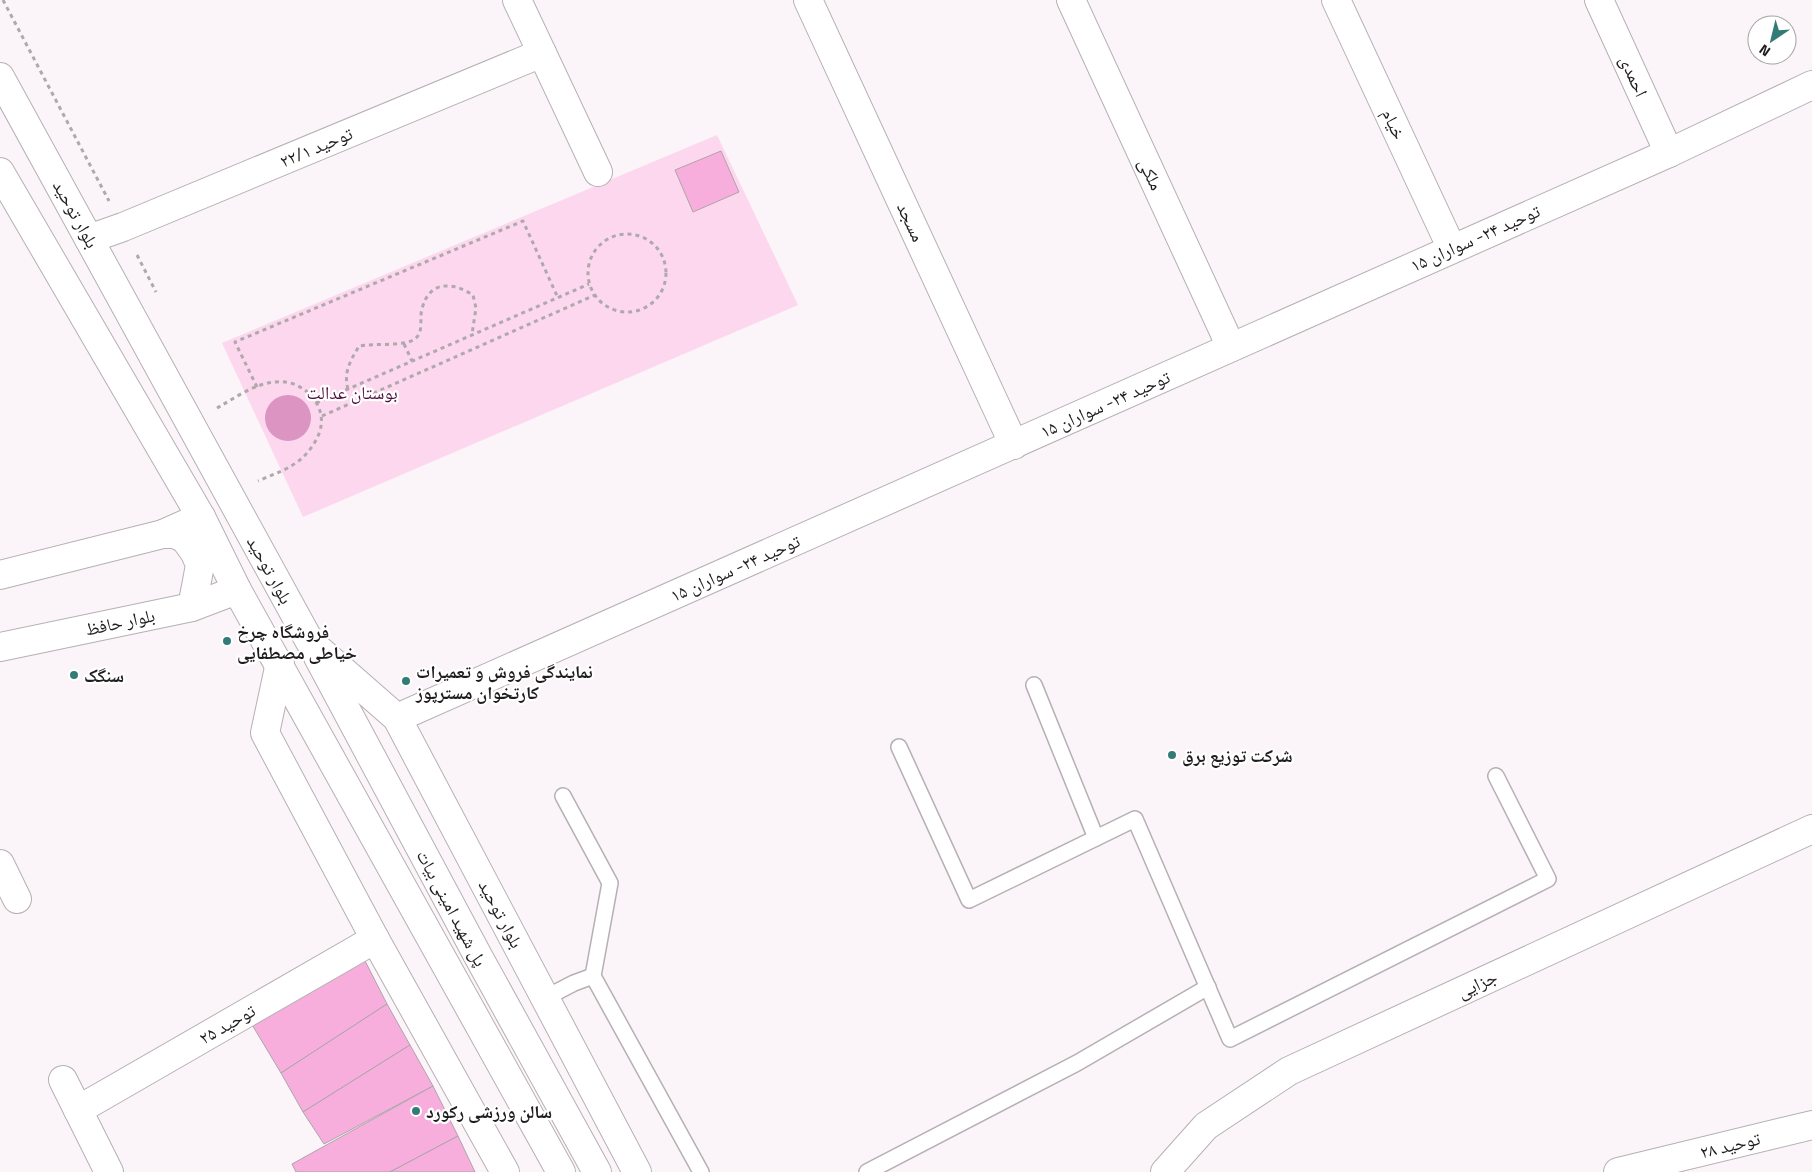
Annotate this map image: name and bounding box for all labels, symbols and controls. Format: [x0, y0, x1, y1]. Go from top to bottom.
north arrow [1747, 15, 1797, 65]
text: N [1754, 40, 1774, 62]
street label: احمدی [1613, 51, 1655, 101]
street label: خیام [1375, 104, 1413, 144]
street label: توحید ۲۲/۱ [275, 120, 357, 174]
street label: ملکی [1132, 153, 1170, 195]
street label: بلوار توحید [46, 175, 106, 253]
street label: توحید ۲۴- سواران ۱۵ [1406, 197, 1544, 279]
street label: مسجد [890, 198, 932, 246]
street label: توحید ۲۴- سواران ۱۵ [1036, 363, 1174, 445]
park label: بوستان عدالت [306, 379, 398, 406]
street label: توحید ۲۴- سواران ۱۵ [666, 527, 804, 609]
street label: بلوار توحید [240, 531, 300, 609]
street label: بلوار حافظ [83, 601, 157, 643]
place label: فروشگاه چرخ خیاطی مصطفایی [237, 618, 357, 666]
marker: فروشگاه چرخ خیاطی مصطفایی [221, 635, 233, 647]
place label: نمایندگی فروش و تعمیرات کارتخوان مسترپوز [415, 658, 593, 706]
place label: سنگک [84, 662, 124, 689]
marker: سنگک [68, 669, 80, 681]
marker: نمایندگی فروش و تعمیرات کارتخوان مسترپوز [400, 675, 412, 687]
place label: شرکت توزیع برق [1182, 742, 1293, 769]
marker: شرکت توزیع برق [1166, 749, 1178, 761]
street label: پل شهید امینی بیات [410, 845, 494, 971]
street label: بلوار توحید [472, 875, 530, 953]
street label: جزایی [1452, 963, 1502, 1005]
street label: توحید ۲۵ [194, 997, 260, 1051]
place label: سالن ورزشی رکورد [426, 1098, 552, 1125]
marker: سالن ورزشی رکورد [410, 1105, 422, 1117]
street label: توحید ۲۸ [1697, 1124, 1763, 1166]

